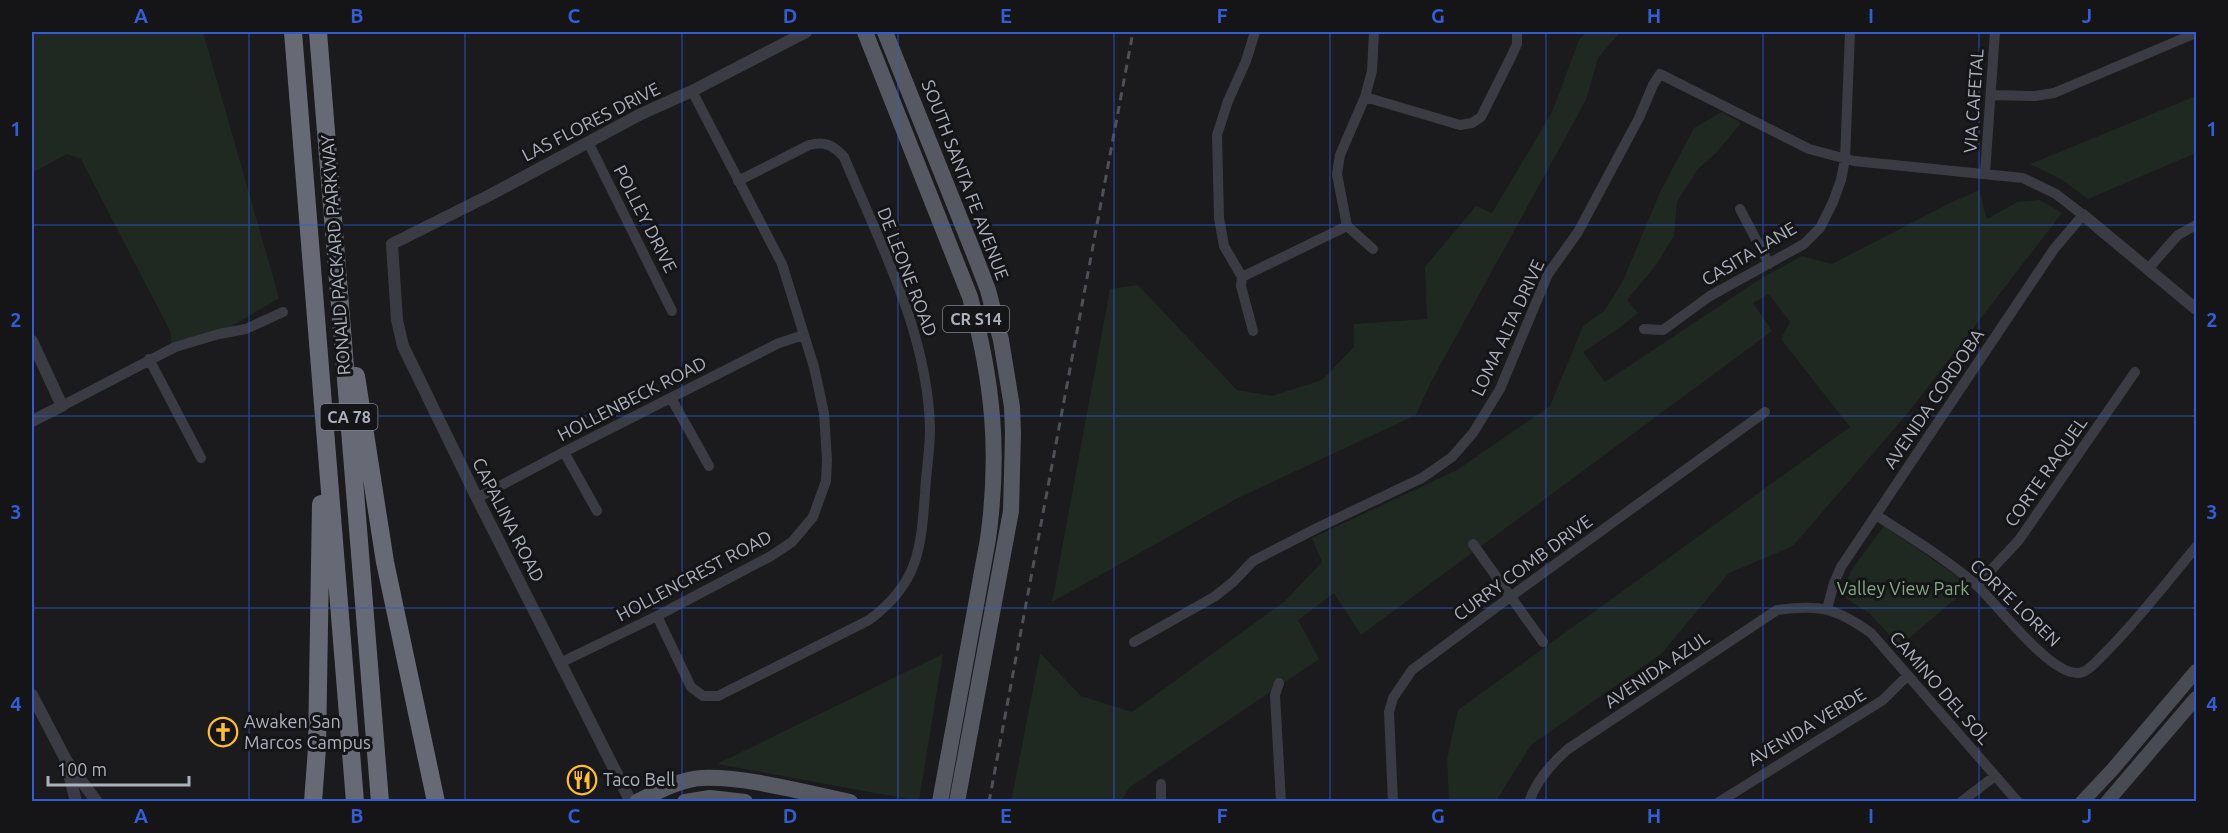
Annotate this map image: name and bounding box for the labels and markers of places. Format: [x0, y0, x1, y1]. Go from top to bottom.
place label: Awaken San Marcos Campus [244, 711, 371, 752]
church icon: Awaken San Marcos Campus [207, 716, 239, 748]
restaurant icon: Taco Bell [566, 764, 598, 796]
place label: Taco Bell [603, 769, 676, 789]

